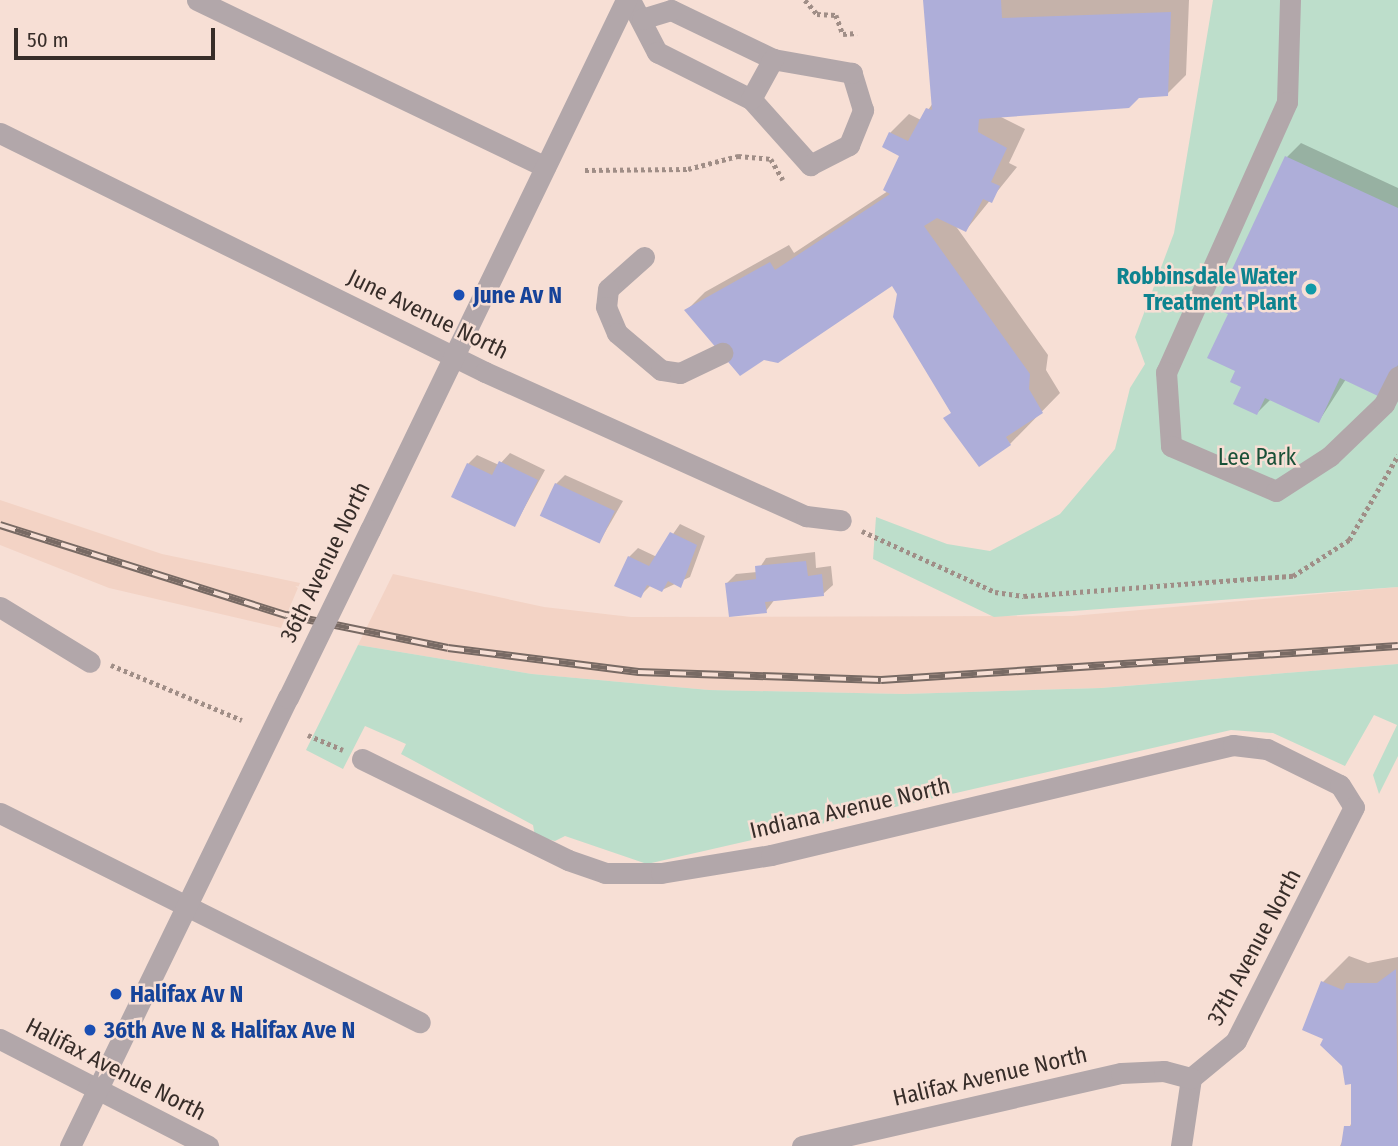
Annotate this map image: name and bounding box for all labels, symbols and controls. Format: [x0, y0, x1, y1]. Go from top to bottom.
scale bar [18, 14, 219, 58]
text: 50 m [27, 27, 69, 53]
place label: Robbinsdale Water Treatment Plant [1116, 262, 1297, 316]
street label: June Avenue North [343, 263, 513, 365]
place label: June Av N [473, 281, 562, 309]
marker: Robbinsdale Water Treatment Plant [1303, 281, 1319, 297]
marker: June Av N [451, 287, 467, 303]
park label: Lee Park [1218, 443, 1296, 471]
street label: 36th Avenue North [274, 477, 376, 647]
street label: Indiana Avenue North [747, 772, 953, 844]
street label: 37th Avenue North [1201, 864, 1307, 1030]
place label: Halifax Av N [130, 980, 243, 1008]
marker: Halifax Av N [108, 986, 124, 1002]
street label: Halifax Avenue North [21, 1012, 211, 1126]
place label: 36th Ave N & Halifax Ave N [104, 1016, 355, 1044]
marker: 36th Ave N & Halifax Ave N [82, 1022, 98, 1038]
street label: Halifax Avenue North [890, 1040, 1090, 1112]

